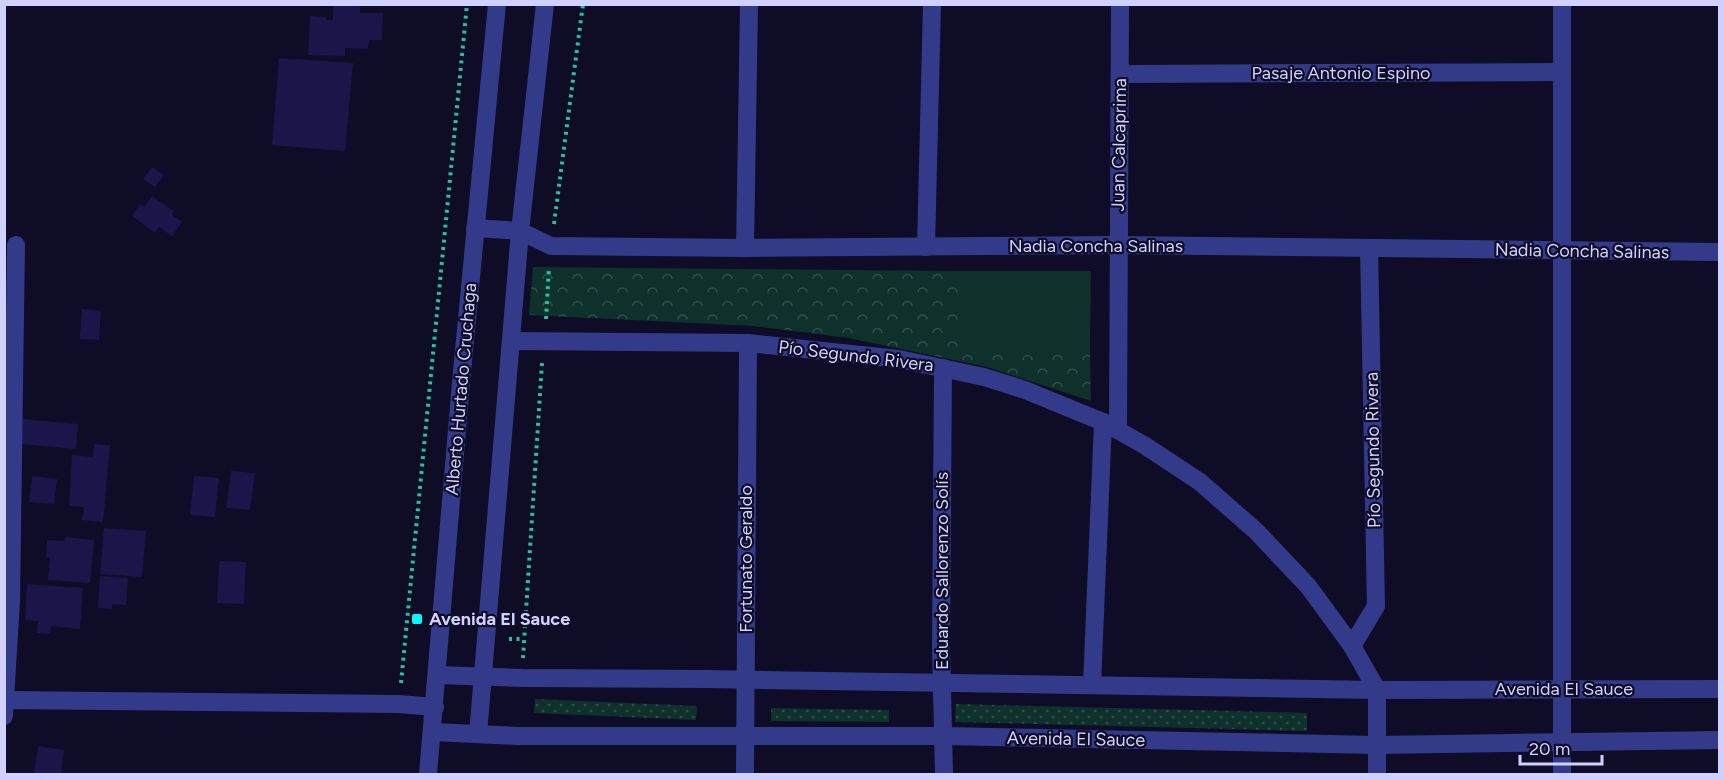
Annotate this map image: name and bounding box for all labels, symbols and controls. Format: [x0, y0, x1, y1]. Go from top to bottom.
street label: Pasaje Antonio Espino [1252, 62, 1430, 84]
street label: Juan Calcaprima [1107, 78, 1131, 212]
street label: Nadia Concha Salinas [1009, 235, 1183, 257]
street label: Nadia Concha Salinas [1495, 238, 1669, 264]
street label: Alberto Hurtado Cruchaga [441, 282, 481, 496]
street label: Pío Segundo Rivera [777, 336, 935, 376]
street label: Pío Segundo Rivera [1361, 372, 1385, 528]
street label: Eduardo Sallorenzo Solís [931, 472, 953, 670]
street label: Fortunato Geraldo [735, 485, 757, 633]
place label: Avenida El Sauce [429, 608, 570, 630]
marker: Avenida El Sauce [410, 612, 424, 626]
street label: Avenida El Sauce [1495, 678, 1633, 700]
street label: Avenida El Sauce [1007, 727, 1145, 751]
scale bar [1520, 728, 1602, 766]
text: 20 m [1529, 738, 1570, 760]

